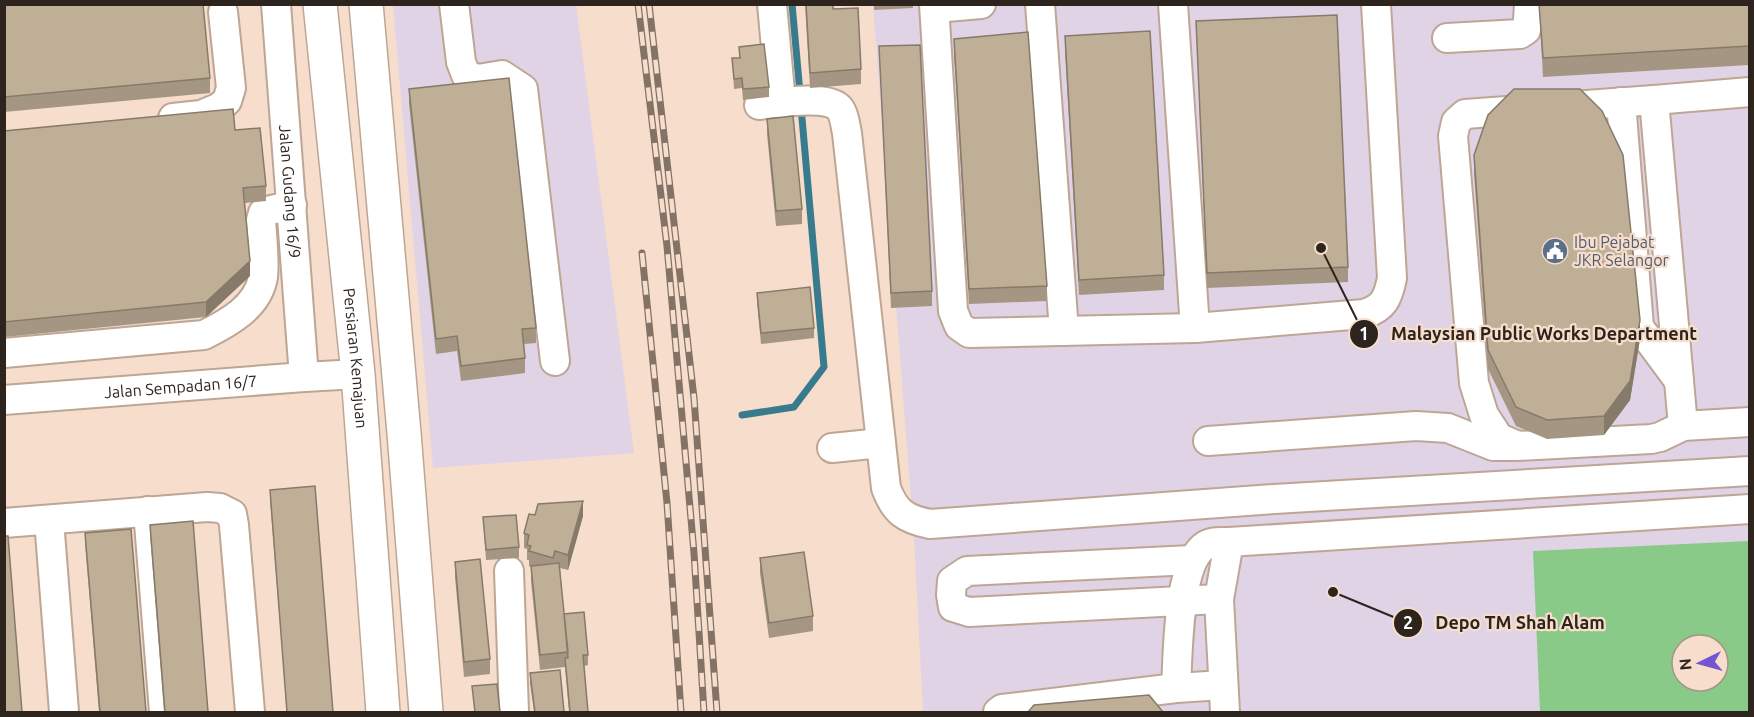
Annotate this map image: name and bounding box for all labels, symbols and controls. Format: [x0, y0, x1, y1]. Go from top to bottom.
street label: Jalan Gudang 16/9 [276, 124, 304, 259]
place label: Ibu Pejabat JKR Selangor [1574, 233, 1669, 269]
public building icon: Ibu Pejabat JKR Selangor [1540, 236, 1570, 266]
street label: Persiaran Kemajuan [340, 287, 371, 429]
callout: Malaysian Public Works Department [1349, 316, 1709, 352]
text: 1 [1359, 323, 1369, 343]
text: Malaysian Public Works Department [1391, 323, 1697, 343]
street label: Jalan Sempadan 16/7 [103, 372, 258, 401]
callout: Depo TM Shah Alam [1393, 605, 1617, 641]
text: 2 [1403, 612, 1413, 632]
text: Depo TM Shah Alam [1435, 612, 1605, 632]
north arrow [1670, 633, 1730, 693]
text: N [1676, 658, 1695, 671]

